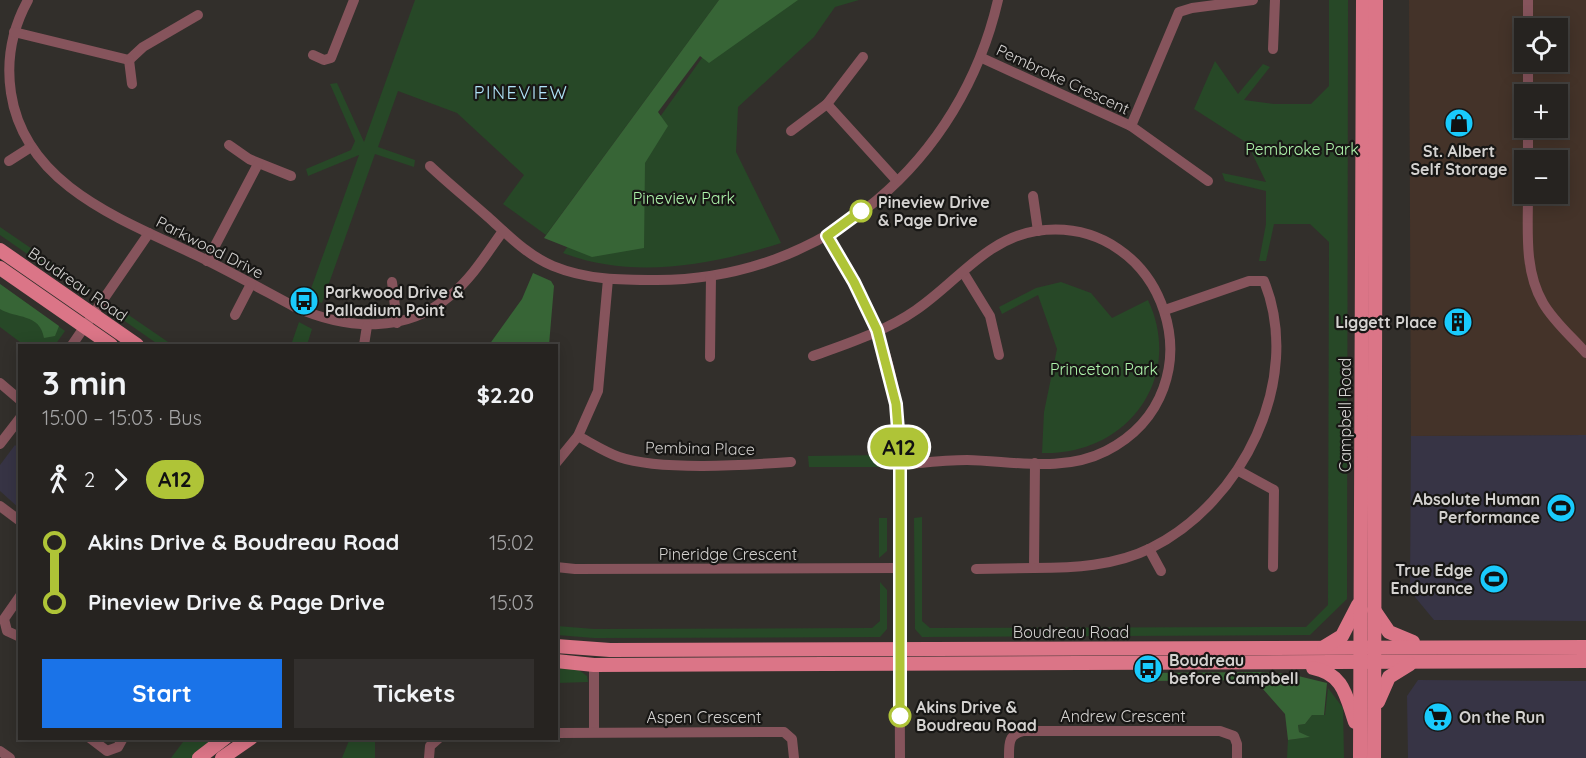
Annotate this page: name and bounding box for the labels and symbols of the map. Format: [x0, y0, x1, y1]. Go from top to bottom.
street label: Pembroke Crescent [993, 39, 1133, 119]
district label: PINEVIEW [474, 81, 568, 104]
shop icon: St. Albert Self Storage [1443, 107, 1475, 139]
park label: Pembroke Park [1245, 139, 1359, 159]
place label: St. Albert Self Storage [1411, 141, 1507, 179]
park label: Pineview Park [633, 188, 735, 208]
place label: Pineview Drive & Page Drive [878, 192, 990, 230]
marker: Pineview Drive & Page Drive [850, 200, 872, 222]
street label: Parkwood Drive [153, 211, 267, 283]
street label: Boudreau Road [25, 242, 131, 326]
place label: Parkwood Drive & Palladium Point [325, 282, 464, 320]
bus stop icon: Parkwood Drive & Palladium Point [288, 285, 320, 317]
building icon: Liggett Place [1442, 306, 1474, 338]
place label: Liggett Place [1335, 312, 1437, 332]
street label: Campbell Road [1335, 358, 1355, 472]
park label: Princeton Park [1050, 359, 1158, 379]
line badge: A12 [864, 428, 934, 466]
street label: Pembina Place [645, 437, 755, 459]
place label: Absolute Human Performance [1413, 489, 1540, 527]
sports icon: Absolute Human Performance [1545, 492, 1577, 524]
street label: Pineridge Crescent [659, 544, 797, 564]
place label: True Edge Endurance [1391, 560, 1473, 598]
sports icon: True Edge Endurance [1478, 563, 1510, 595]
street label: Boudreau Road [1013, 622, 1129, 642]
place label: Boudreau before Campbell [1169, 650, 1299, 688]
bus stop icon: Boudreau before Campbell [1132, 653, 1164, 685]
place label: Akins Drive & Boudreau Road [916, 697, 1037, 735]
supermarket icon: On the Run [1422, 701, 1454, 733]
marker: Akins Drive & Boudreau Road [889, 705, 911, 727]
street label: Andrew Crescent [1060, 706, 1186, 726]
street label: Aspen Crescent [646, 707, 762, 727]
place label: On the Run [1459, 707, 1545, 727]

